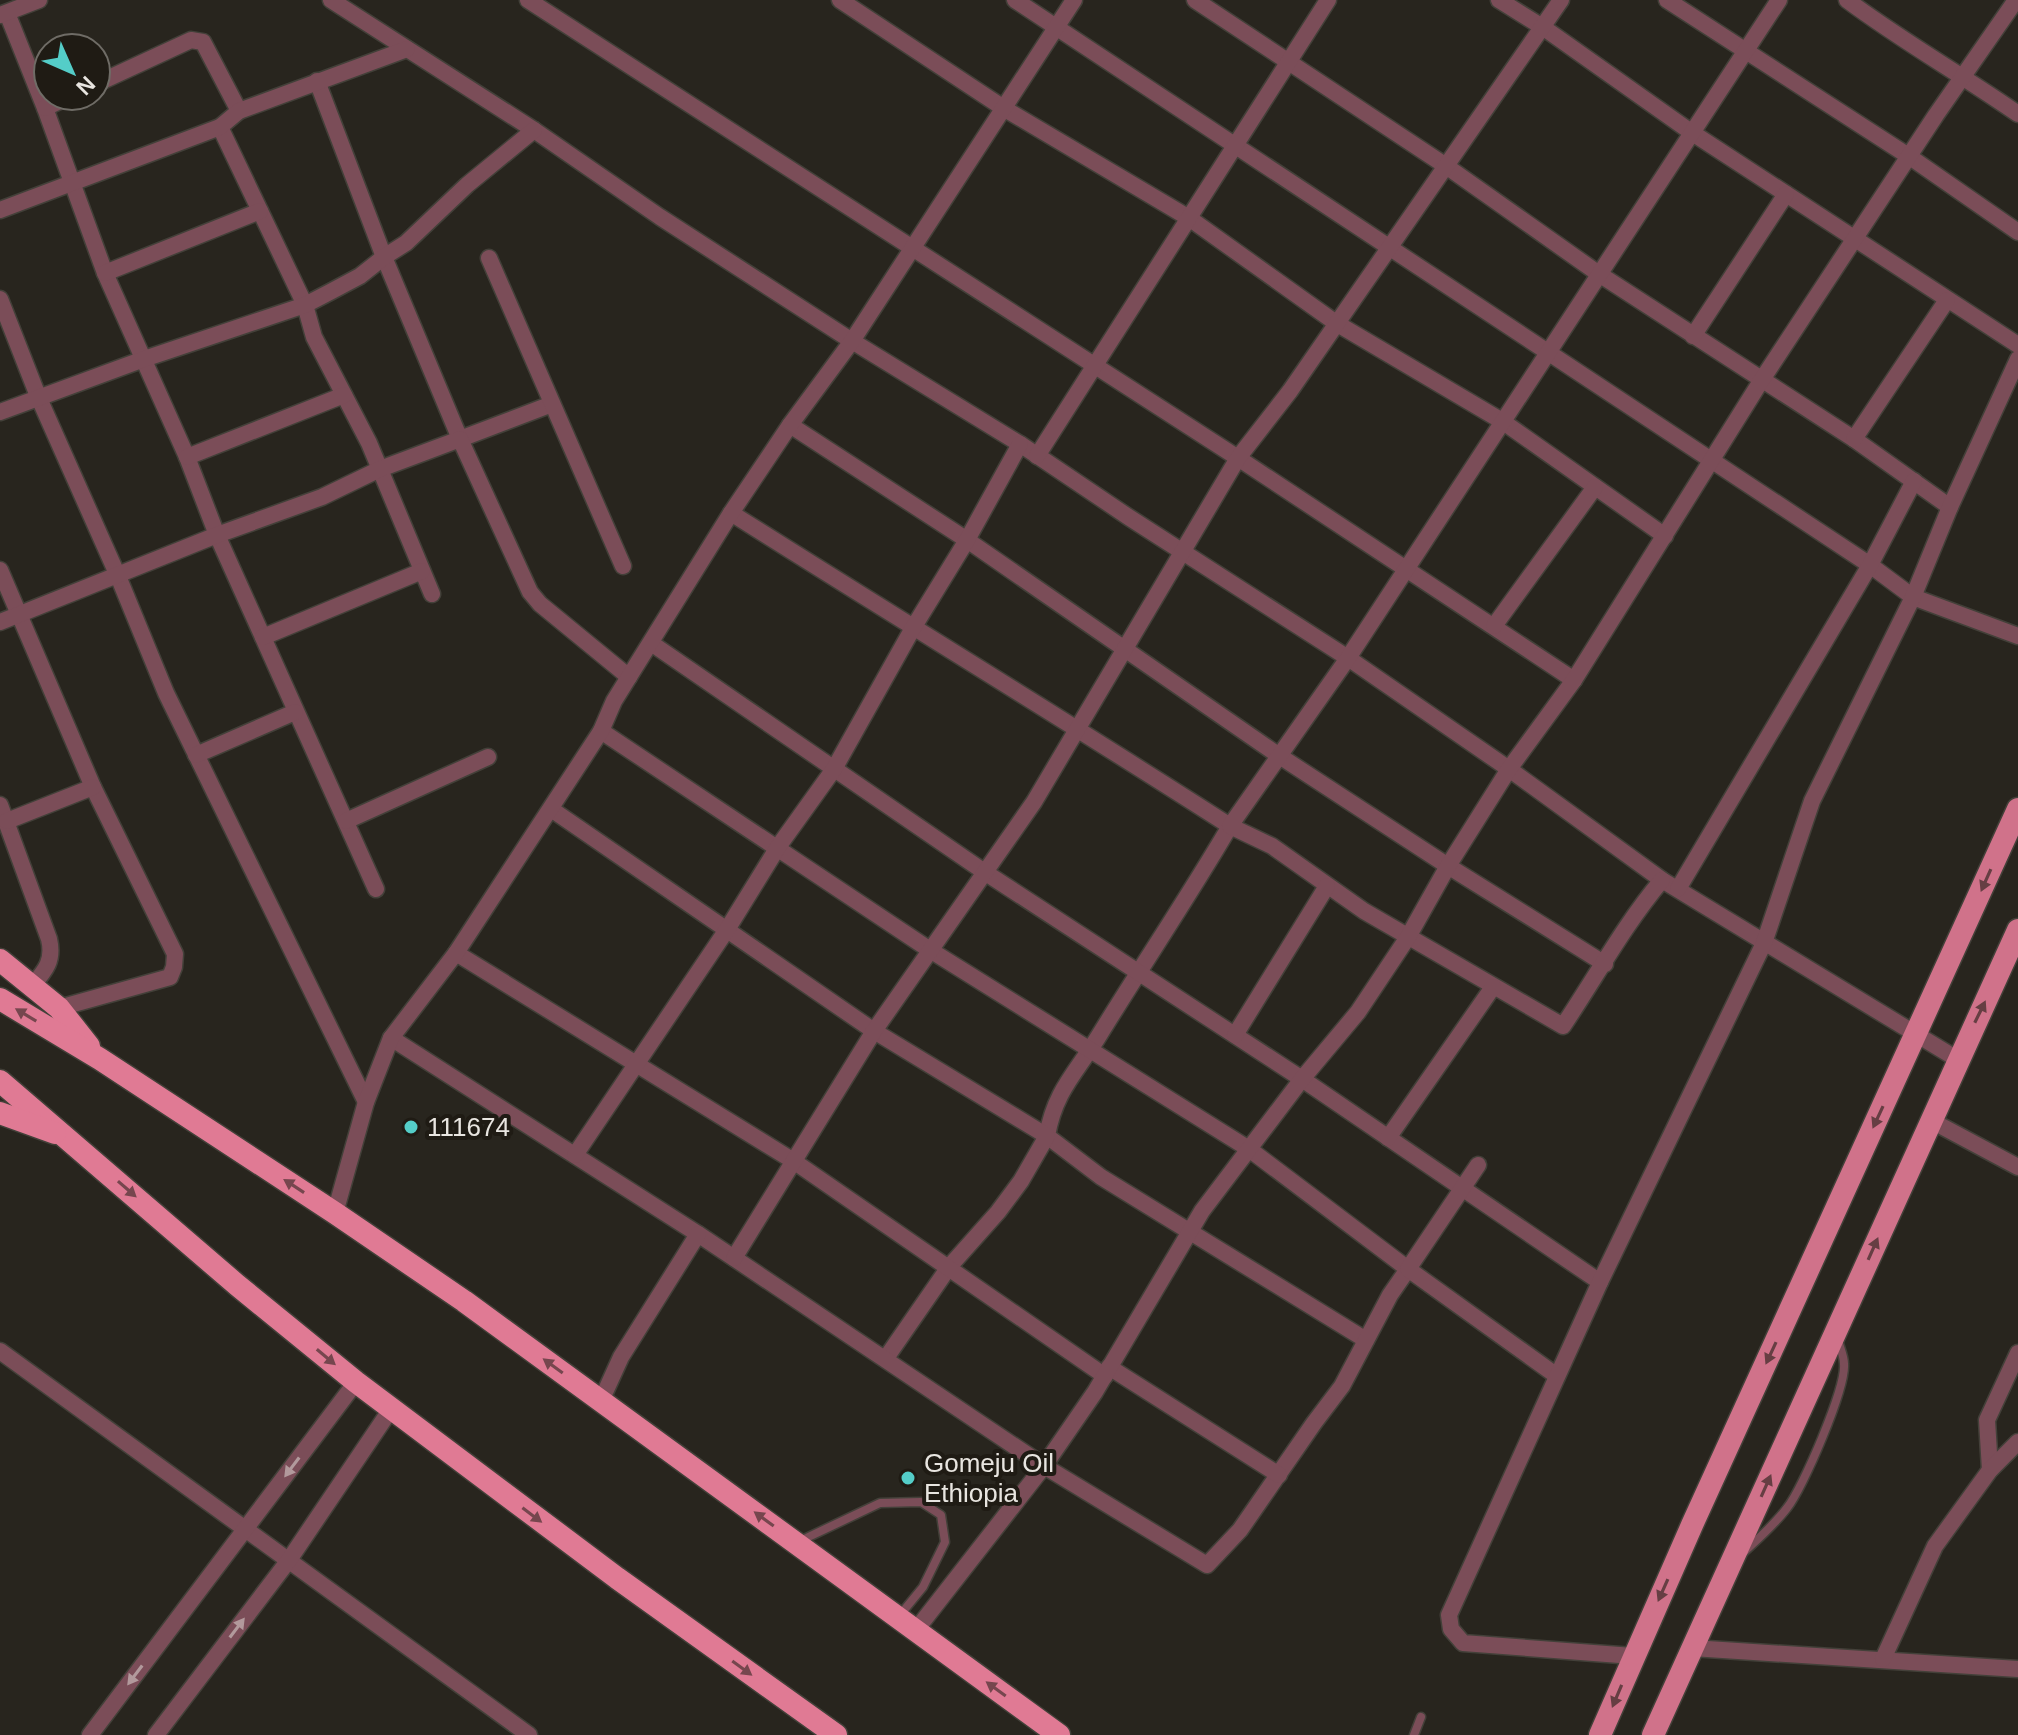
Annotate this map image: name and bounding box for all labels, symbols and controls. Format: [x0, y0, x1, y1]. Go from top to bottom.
north arrow [32, 32, 112, 112]
text: N [71, 71, 100, 100]
one-way arrow [1979, 868, 1993, 891]
one-way arrow [1973, 1000, 1987, 1023]
one-way arrow [15, 1008, 37, 1022]
one-way arrow [1872, 1105, 1885, 1128]
place label: 111674 [427, 1112, 510, 1142]
marker: 111674 [402, 1118, 420, 1136]
one-way arrow [283, 1179, 305, 1194]
one-way arrow [118, 1180, 137, 1198]
one-way arrow [1866, 1237, 1880, 1260]
one-way arrow [1764, 1341, 1777, 1365]
one-way arrow [315, 1348, 335, 1365]
one-way arrow [543, 1359, 564, 1375]
place label: Gomeju Oil Ethiopia [924, 1448, 1054, 1508]
one-way arrow [284, 1457, 300, 1477]
marker: Gomeju Oil Ethiopia [899, 1469, 917, 1487]
one-way arrow [1759, 1474, 1773, 1497]
one-way arrow [522, 1507, 543, 1522]
one-way arrow [753, 1512, 774, 1528]
one-way arrow [1656, 1578, 1670, 1602]
one-way arrow [229, 1618, 245, 1638]
one-way arrow [732, 1660, 753, 1675]
one-way arrow [128, 1664, 144, 1685]
one-way arrow [986, 1682, 1007, 1697]
one-way arrow [1610, 1684, 1623, 1708]

